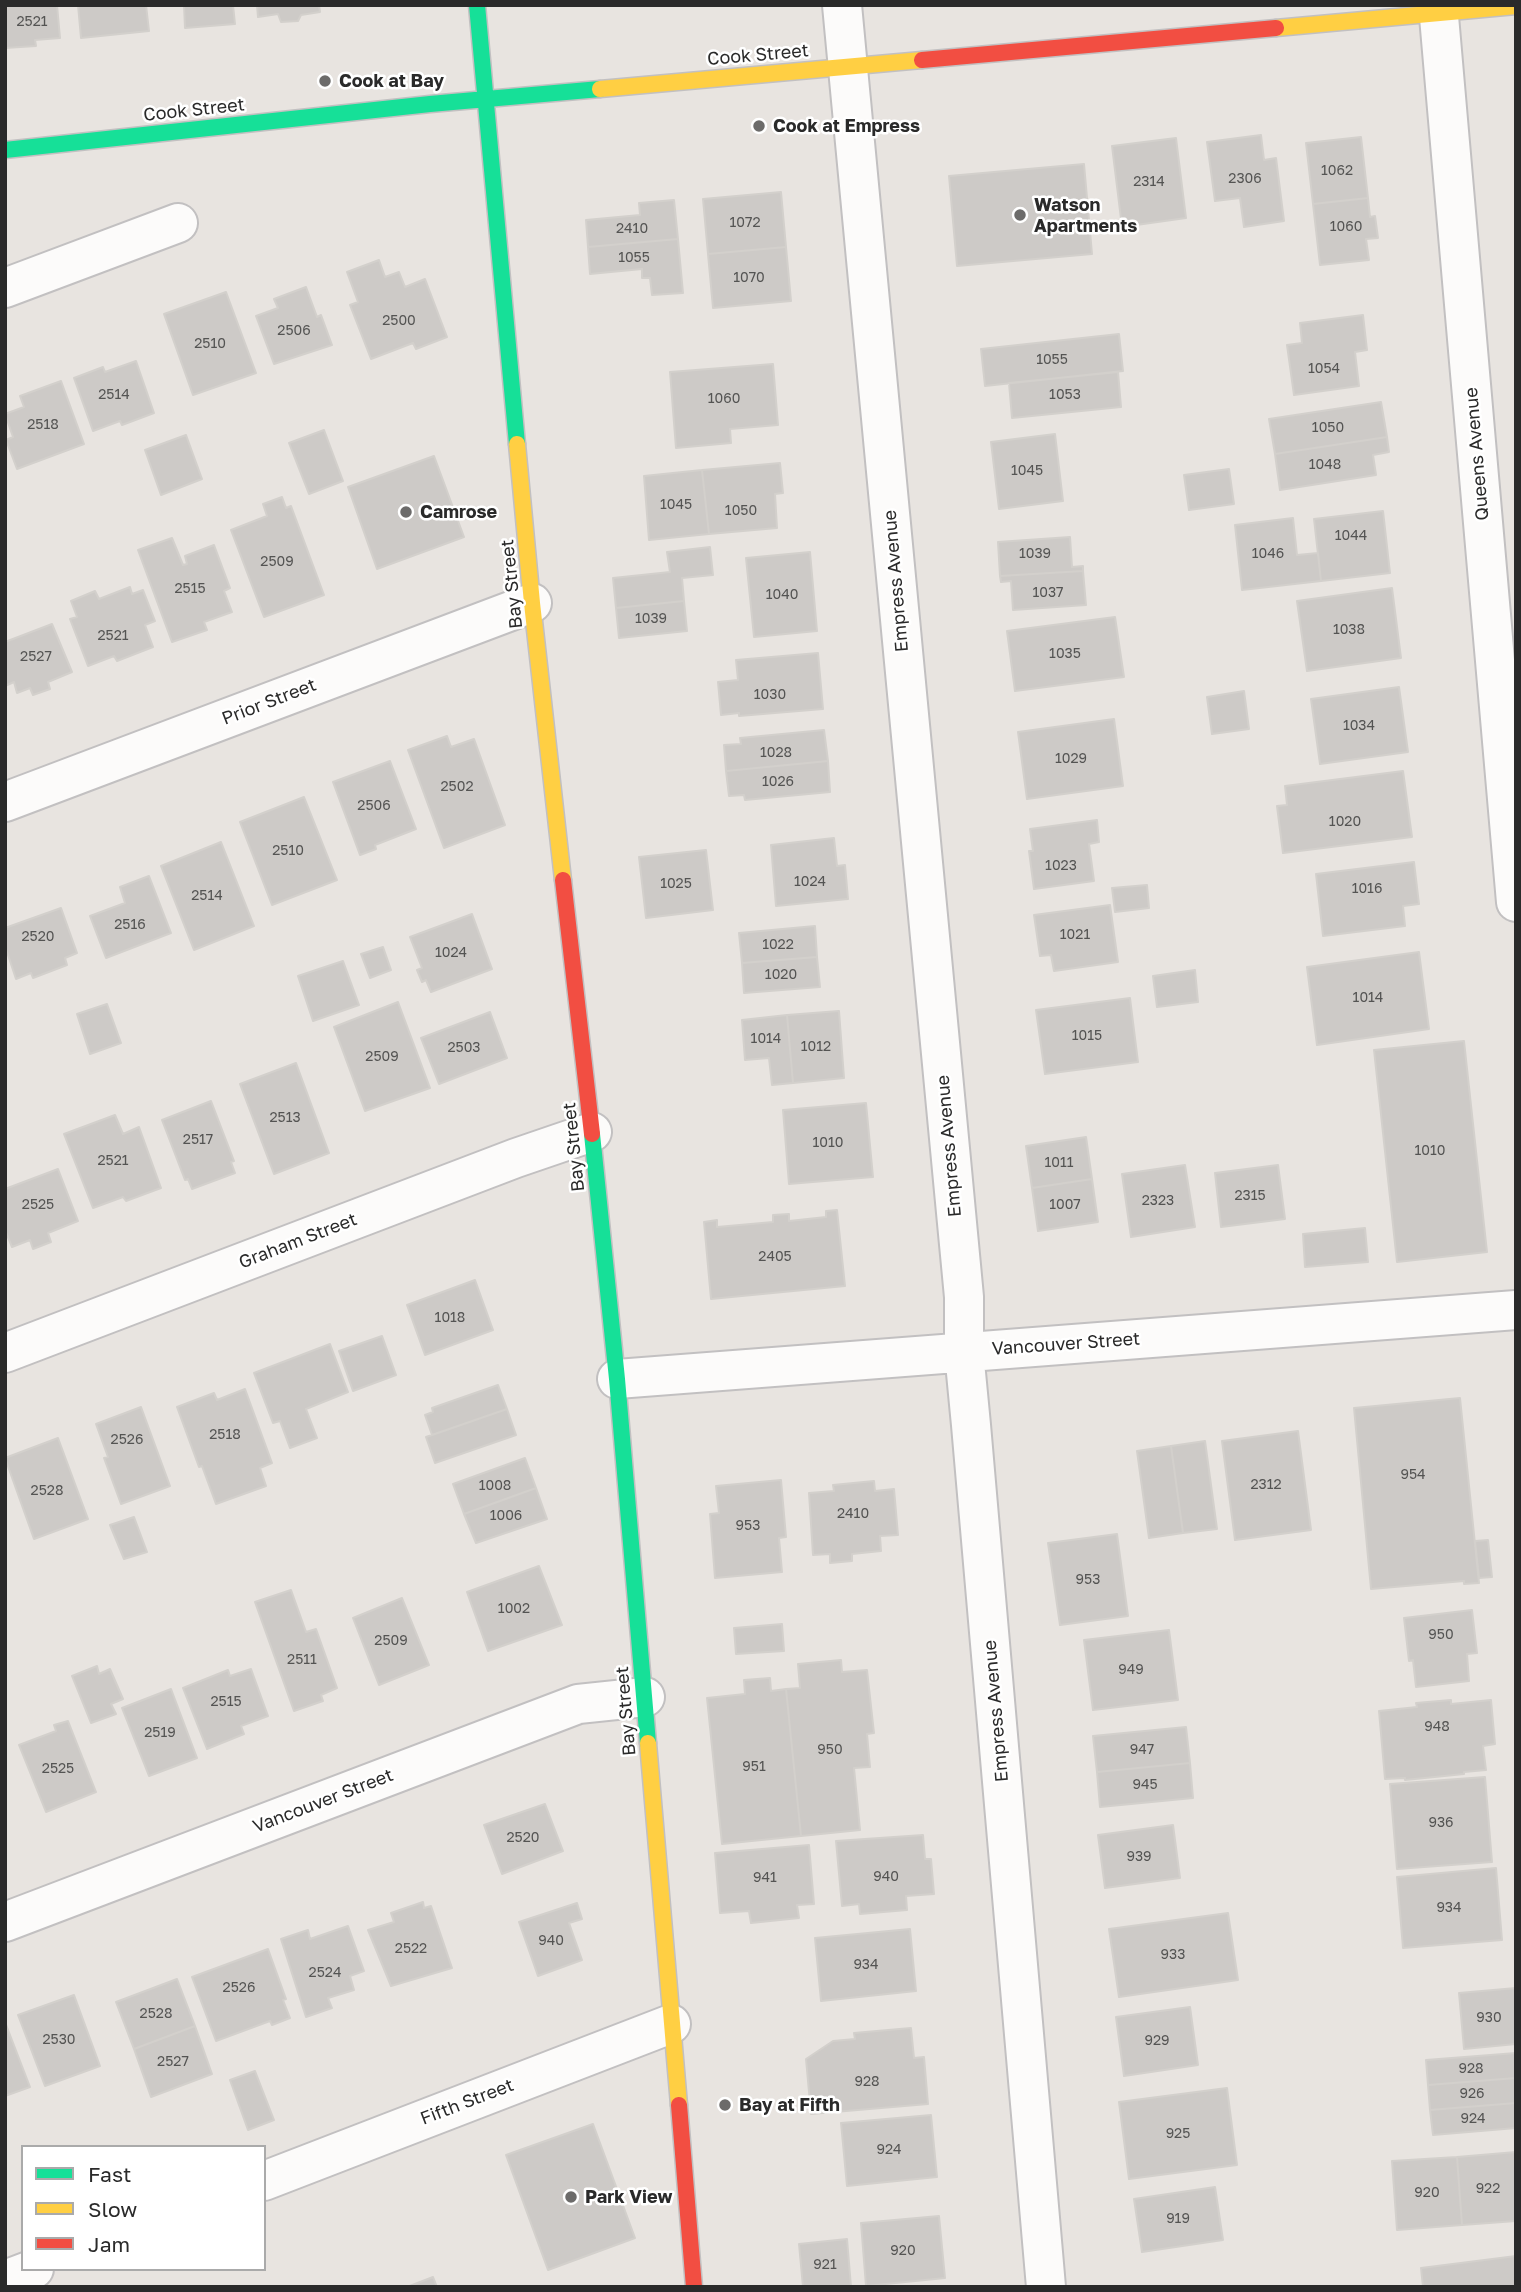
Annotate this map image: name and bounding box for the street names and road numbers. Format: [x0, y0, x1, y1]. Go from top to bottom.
street label: Cook Street [706, 40, 810, 70]
street label: Cook Street [142, 94, 246, 126]
street label: Queens Avenue [1460, 386, 1494, 522]
street label: Empress Avenue [879, 509, 913, 653]
street label: Bay Street [497, 538, 527, 630]
street label: Prior Street [219, 674, 319, 730]
street label: Empress Avenue [932, 1074, 966, 1218]
street label: Bay Street [559, 1101, 589, 1193]
street label: Graham Street [236, 1209, 360, 1273]
street label: Vancouver Street [991, 1328, 1141, 1360]
street label: Empress Avenue [979, 1639, 1013, 1783]
street label: Bay Street [611, 1665, 641, 1757]
street label: Vancouver Street [250, 1764, 396, 1838]
street label: Fifth Street [417, 2074, 517, 2130]

